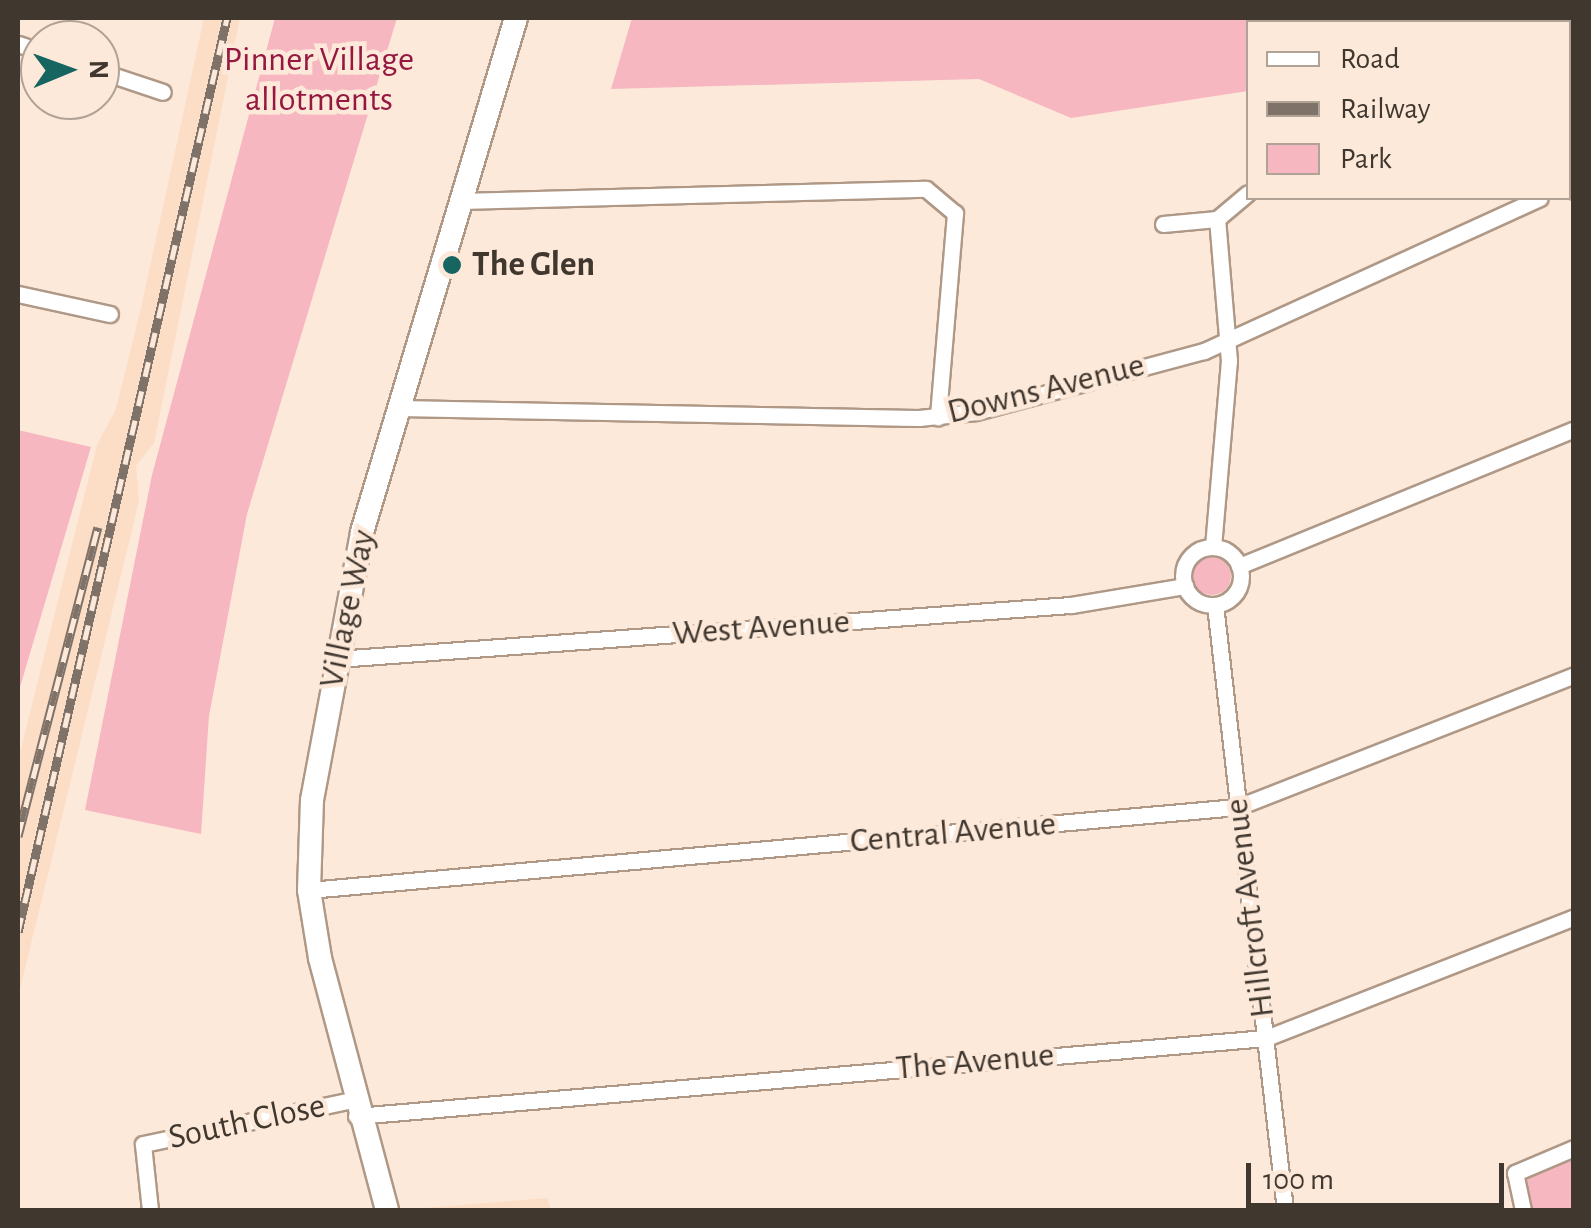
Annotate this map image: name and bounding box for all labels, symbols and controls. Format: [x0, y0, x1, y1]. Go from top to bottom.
north arrow [20, 20, 120, 120]
legend [1246, 20, 1571, 200]
park label: Pinner Village allotments [224, 39, 414, 121]
text: Road [1340, 44, 1400, 74]
text: N [84, 60, 112, 79]
text: Railway [1340, 94, 1431, 124]
text: Park [1340, 144, 1392, 174]
place label: The Glen [472, 244, 595, 286]
marker: The Glen [441, 254, 463, 276]
street label: Downs Avenue [943, 344, 1149, 434]
street label: Village Way [311, 526, 385, 692]
street label: West Avenue [671, 601, 851, 655]
street label: Hillcroft Avenue [1216, 796, 1284, 1020]
street label: Central Avenue [848, 803, 1058, 863]
street label: The Avenue [894, 1034, 1056, 1090]
street label: South Close [165, 1085, 329, 1159]
scale bar [1251, 1143, 1508, 1205]
text: 100 m [1263, 1165, 1334, 1195]

